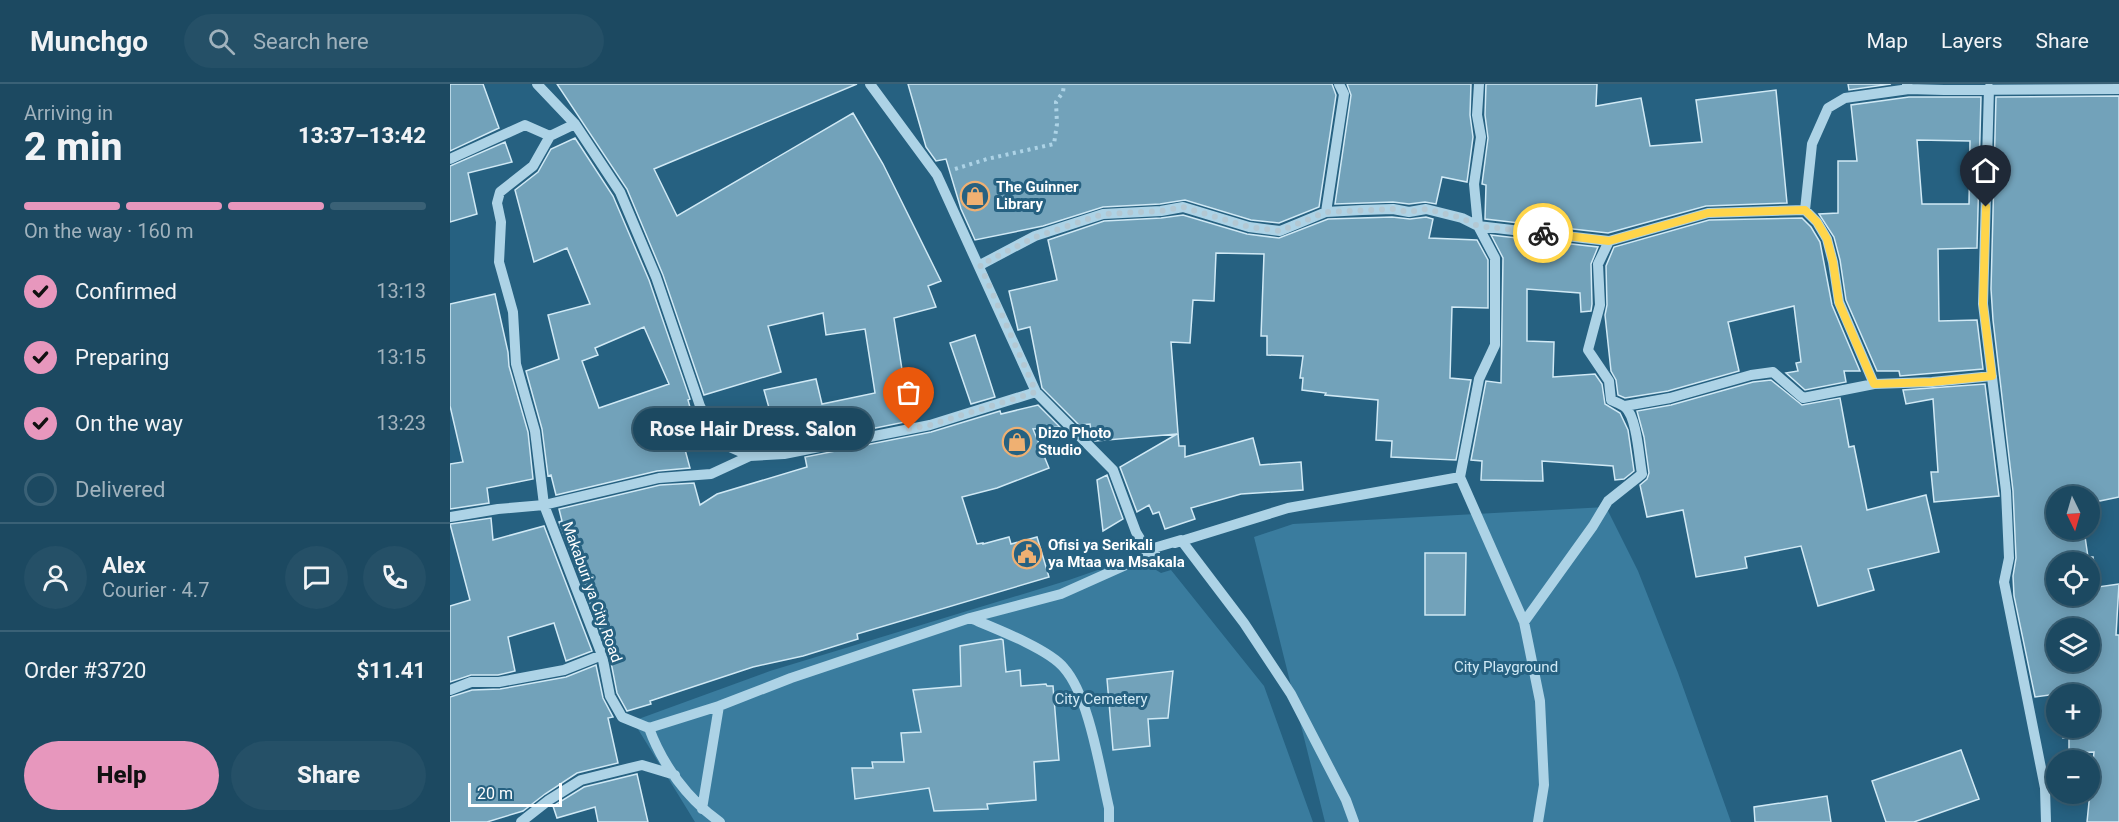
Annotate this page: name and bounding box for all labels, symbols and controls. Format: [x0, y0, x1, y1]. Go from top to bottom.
search box [184, 14, 604, 68]
text: Munchgo [30, 25, 148, 58]
icon: search [205, 25, 238, 58]
text: Search here [253, 29, 369, 54]
text: Map [1866, 29, 1908, 53]
text: Layers [1941, 29, 2002, 53]
text: Share [2035, 29, 2089, 53]
text: Arriving in [24, 101, 113, 125]
text: 13:37–13:42 [298, 123, 426, 148]
text: 2 min [24, 124, 122, 170]
pin [1960, 145, 2011, 207]
icon: home [1969, 154, 2002, 187]
place label: The Guinner Library [996, 178, 1079, 213]
shop icon: The Guinner Library [959, 180, 991, 212]
courier [1513, 203, 1573, 263]
icon: bike [1527, 217, 1560, 250]
text: On the way · 160 m [24, 219, 193, 243]
icon: check [24, 275, 57, 308]
text: Confirmed [75, 279, 177, 304]
text: 13:13 [376, 279, 426, 303]
icon: check [24, 341, 57, 374]
text: Preparing [75, 345, 169, 370]
text: 13:15 [376, 345, 426, 369]
pin [883, 367, 934, 429]
icon: bag [892, 376, 925, 409]
icon: check [24, 407, 57, 440]
callout: Rose Hair Dress. Salon [633, 408, 873, 450]
text: On the way [75, 411, 183, 436]
text: 13:23 [376, 411, 426, 435]
text: Rose Hair Dress. Salon [650, 417, 856, 441]
place label: Dizo Photo Studio [1038, 424, 1111, 459]
shop icon: Dizo Photo Studio [1001, 426, 1033, 458]
text: Delivered [75, 477, 165, 502]
north arrow [2046, 486, 2100, 540]
map controls [2046, 486, 2100, 804]
street label: Makaburi ya City Road [558, 519, 626, 665]
place label: Ofisi ya Serikali ya Mtaa wa Msakala [1048, 536, 1185, 571]
public building icon: Ofisi ya Serikali ya Mtaa wa Msakala [1011, 538, 1043, 570]
button: person [24, 546, 87, 609]
button: chat [285, 546, 348, 609]
button: phone [363, 546, 426, 609]
button: locate [2046, 552, 2100, 606]
text: Alex [102, 553, 146, 578]
text: Courier · 4.7 [102, 578, 209, 602]
button: layers [2046, 618, 2100, 672]
text: Order #3720 [24, 658, 146, 683]
text: $11.41 [357, 658, 426, 683]
park label: City Playground [1454, 658, 1558, 676]
button: + [2046, 684, 2100, 738]
park label: City Cemetery [1054, 690, 1148, 708]
button: Help [24, 741, 219, 810]
button: Share [231, 741, 426, 810]
button: − [2046, 750, 2100, 804]
scale bar [468, 780, 562, 808]
text: 20 m [477, 784, 513, 803]

